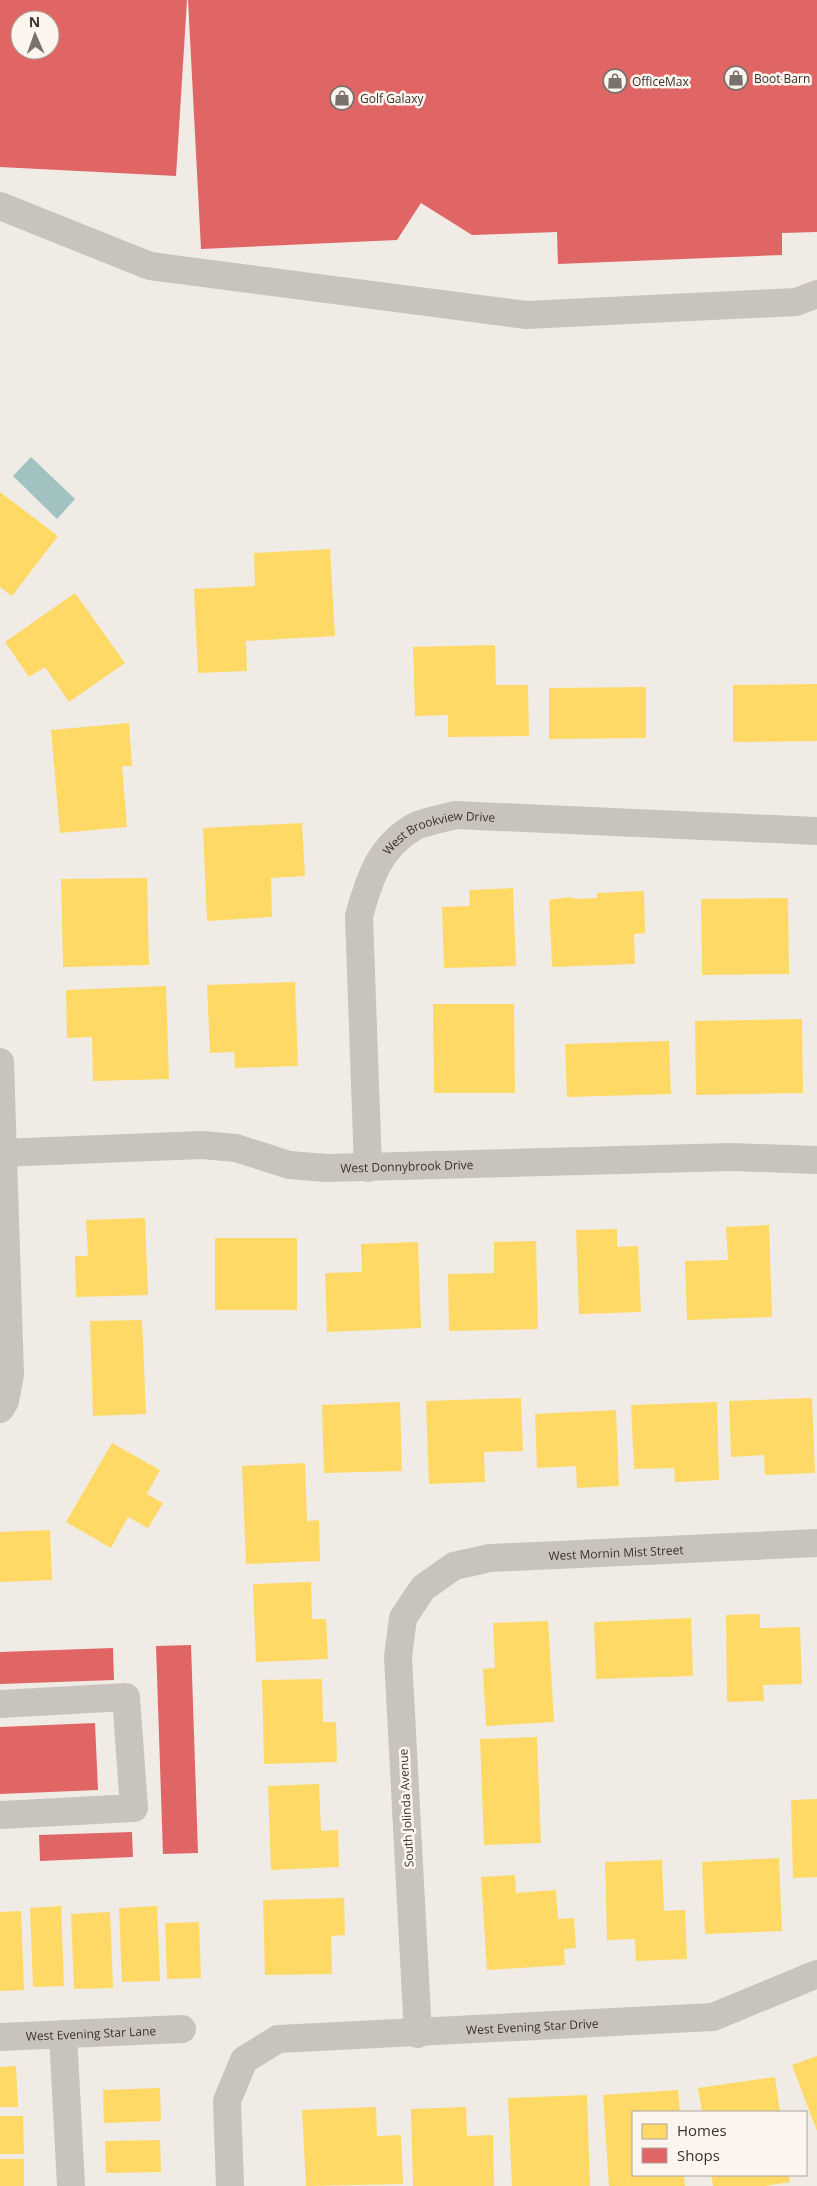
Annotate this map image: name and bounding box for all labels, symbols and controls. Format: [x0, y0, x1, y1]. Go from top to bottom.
north arrow [10, 10, 60, 60]
text: N [29, 12, 41, 31]
shop icon: Boot Barn [723, 65, 749, 91]
shop icon: OfficeMax [602, 68, 628, 94]
place label: Boot Barn [754, 70, 810, 87]
place label: OfficeMax [632, 73, 689, 90]
shop icon: Golf Galaxy [329, 85, 355, 111]
place label: Golf Galaxy [360, 90, 424, 107]
street label: West Brookview Drive [378, 806, 496, 858]
street label: West Donnybrook Drive [340, 1156, 474, 1176]
street label: West Mornin Mist Street [548, 1541, 684, 1564]
street label: South Jolinda Avenue [394, 1748, 418, 1868]
street label: West Evening Star Drive [466, 2014, 599, 2038]
street label: West Evening Star Lane [25, 2022, 157, 2044]
legend [632, 2111, 807, 2176]
text: Homes [677, 2120, 727, 2140]
text: Shops [677, 2145, 720, 2165]

